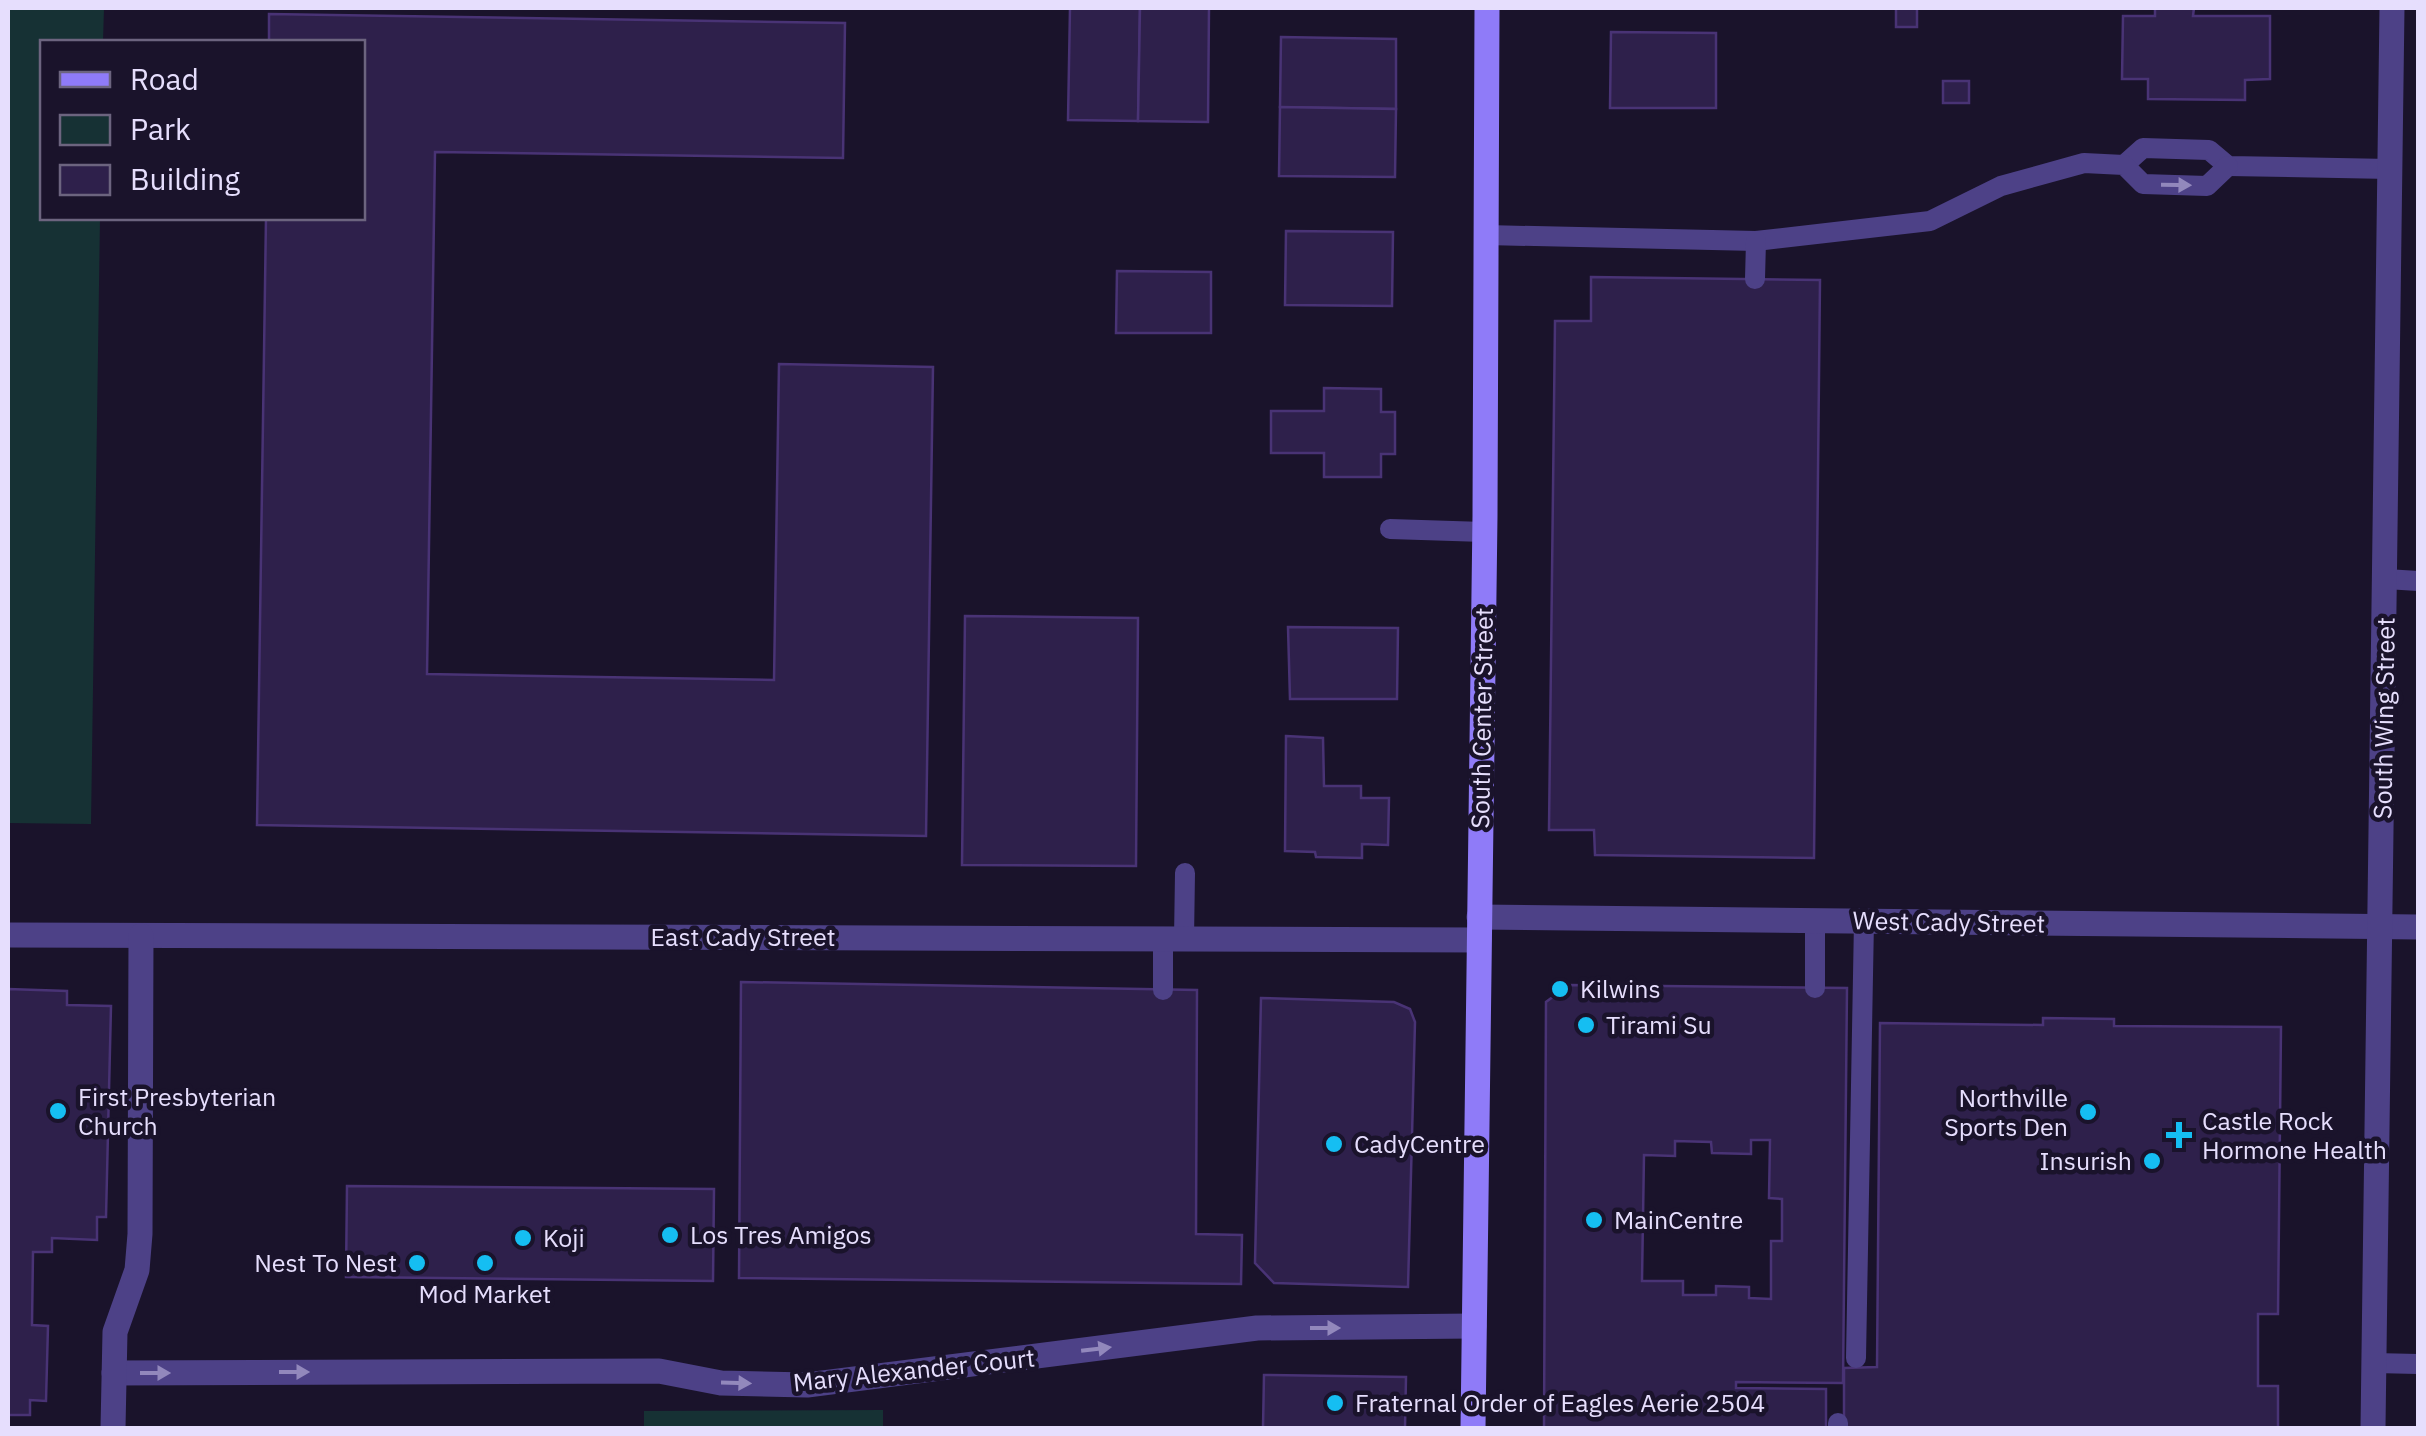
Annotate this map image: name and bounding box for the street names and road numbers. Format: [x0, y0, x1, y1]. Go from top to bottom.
street label: South Center Street [1463, 607, 1500, 829]
street label: South Wing Street [2365, 617, 2402, 819]
street label: West Cady Street [1852, 903, 2046, 940]
street label: East Cady Street [651, 920, 835, 953]
street label: Mary Alexander Court [791, 1340, 1037, 1399]

